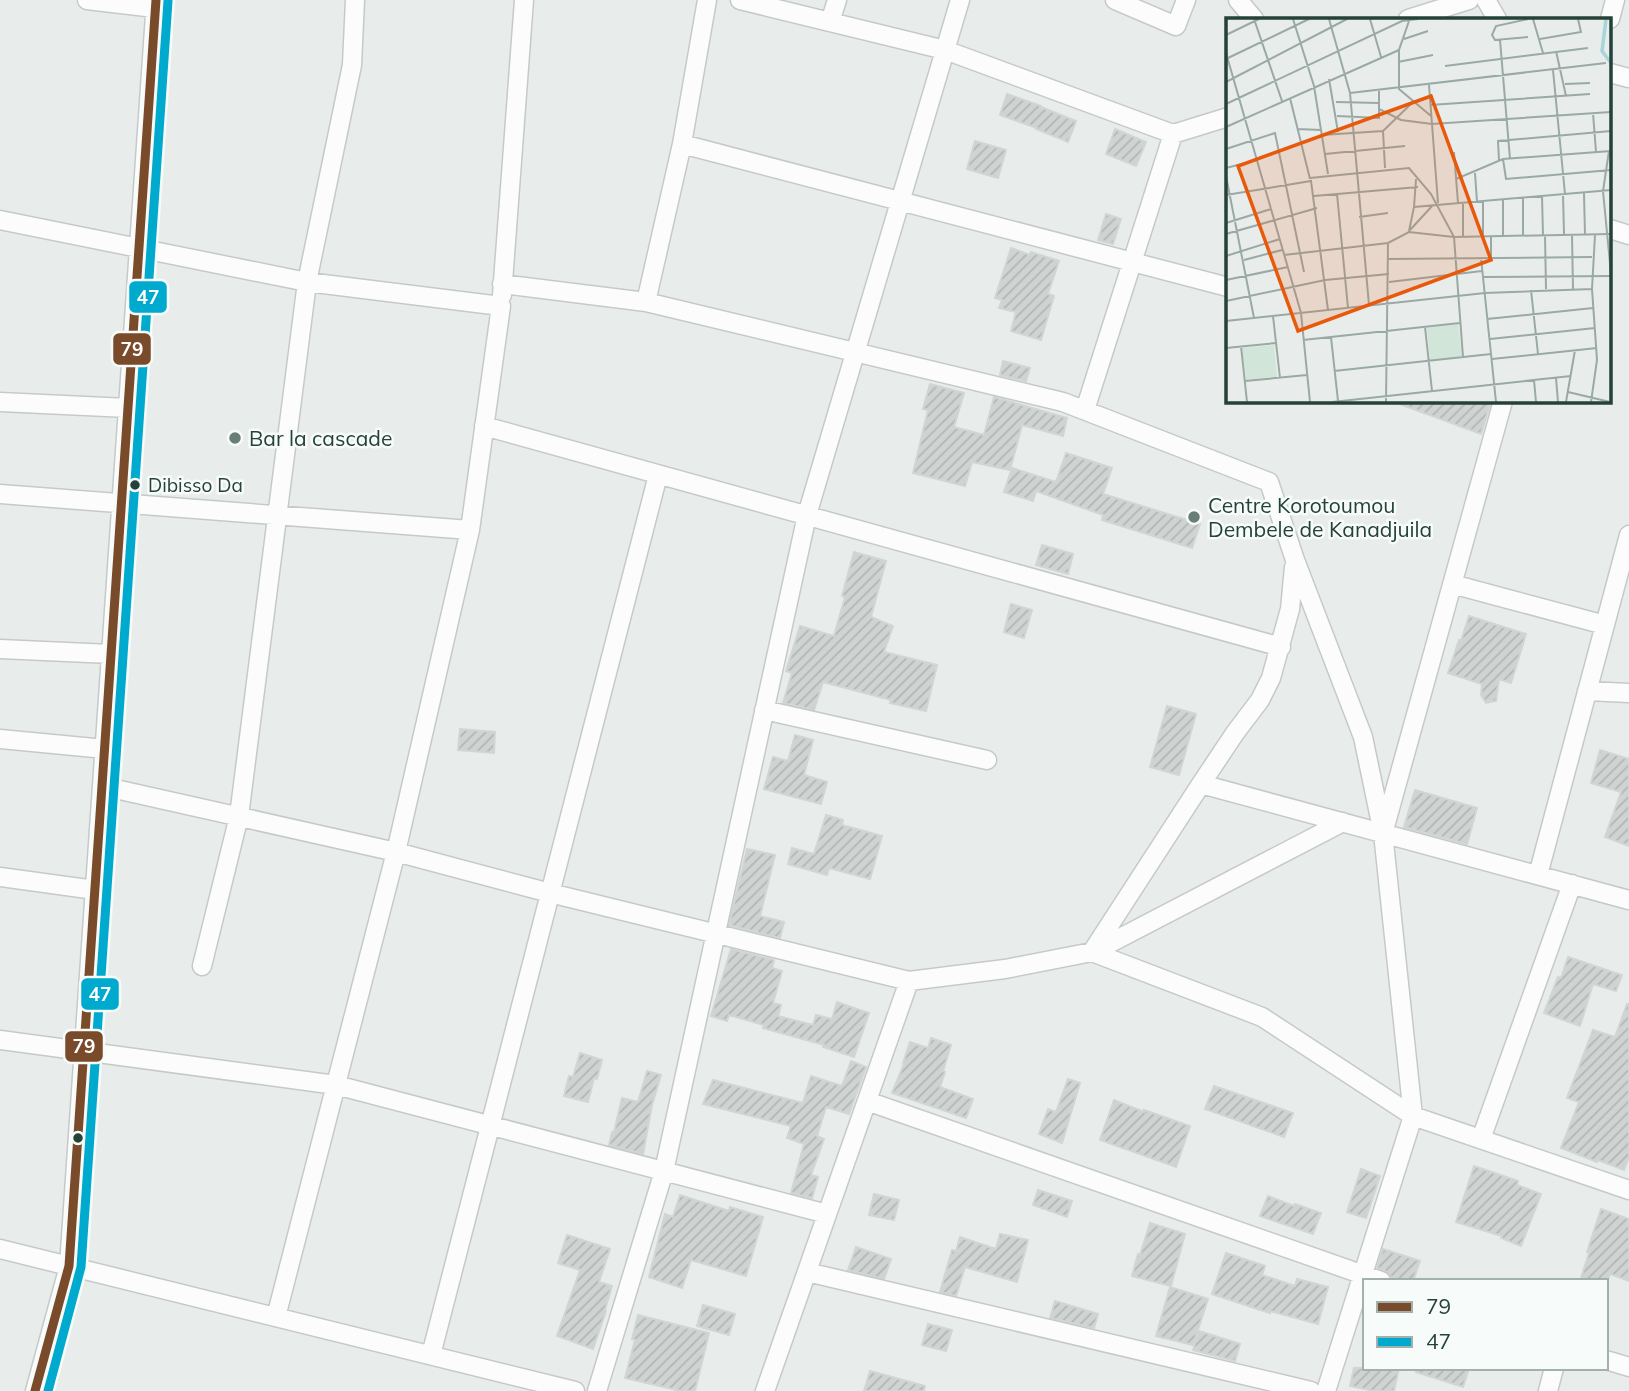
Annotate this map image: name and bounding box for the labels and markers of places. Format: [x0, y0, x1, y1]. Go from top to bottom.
place label: Bar la cascade [249, 425, 392, 451]
marker: Bar la cascade [227, 430, 243, 446]
place label: Dibisso Da [148, 473, 243, 497]
marker: Dibisso Da [128, 478, 142, 492]
place label: Centre Korotoumou Dembele de Kanadjuila [1208, 492, 1432, 542]
marker: Centre Korotoumou Dembele de Kanadjuila [1186, 509, 1202, 525]
unlabelled marker [71, 1131, 85, 1145]

